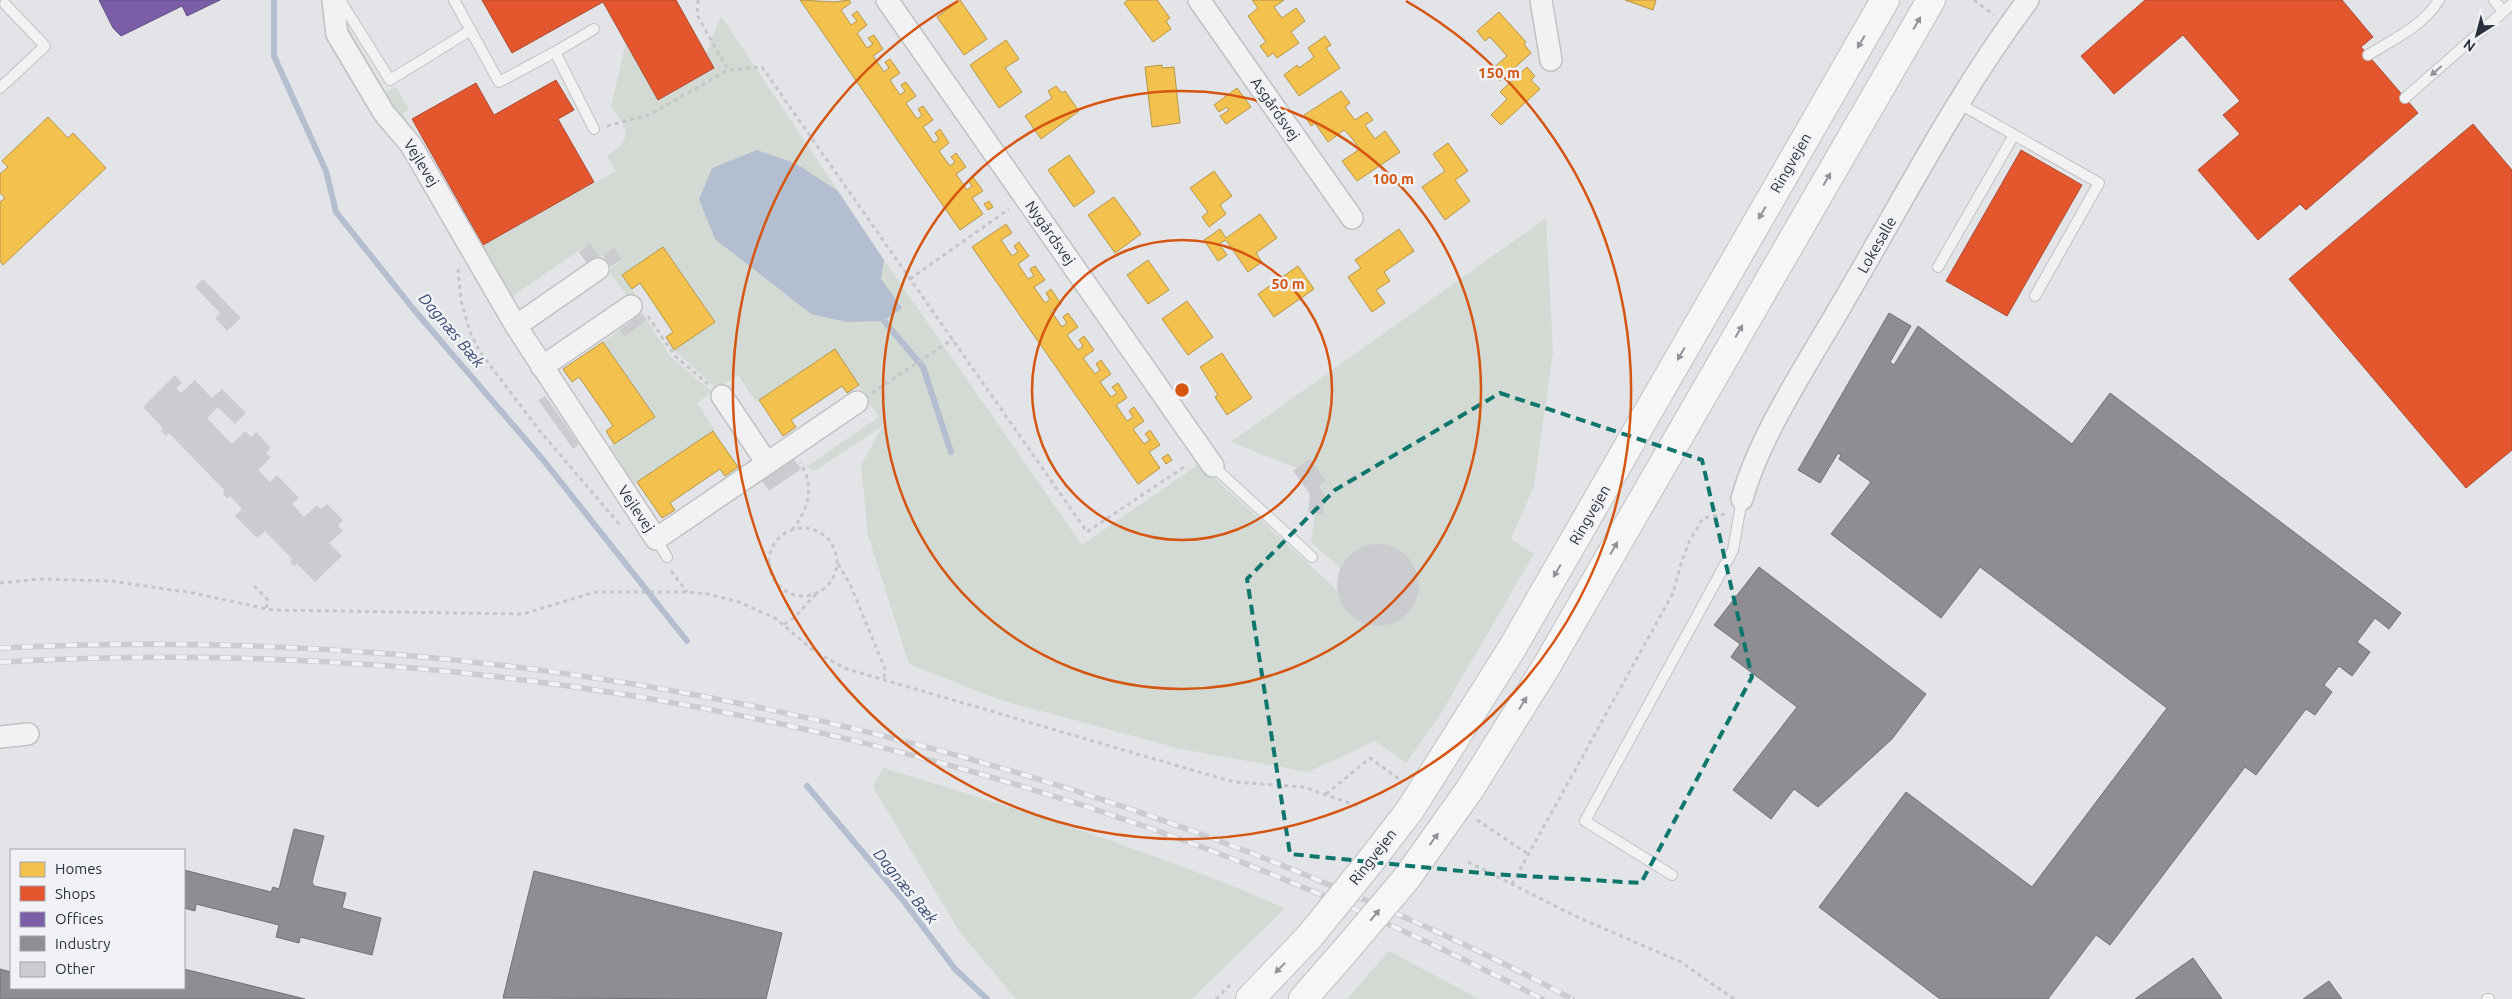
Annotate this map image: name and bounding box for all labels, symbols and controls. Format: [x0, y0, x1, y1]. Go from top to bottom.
north arrow [2452, 10, 2502, 60]
one-way arrow [1913, 16, 1922, 30]
one-way arrow [1856, 36, 1865, 49]
text: N [2460, 36, 2478, 55]
text: 150 m [1478, 64, 1520, 81]
one-way arrow [2430, 65, 2443, 76]
street label: Asgårdsvej [1248, 74, 1303, 143]
street label: Ringvejen [1767, 130, 1814, 196]
street label: Vejlevej [400, 136, 443, 189]
text: 100 m [1372, 170, 1414, 187]
one-way arrow [1823, 171, 1831, 186]
street label: Nygårdsvej [1022, 197, 1079, 268]
one-way arrow [1758, 207, 1767, 220]
street label: Lokesalle [1854, 213, 1900, 276]
text: 50 m [1271, 275, 1305, 292]
water label: Dagnæs Bæk [416, 289, 489, 372]
one-way arrow [1735, 324, 1743, 339]
one-way arrow [1677, 348, 1686, 361]
centre of rings [1173, 381, 1191, 399]
street label: Vejlevej [615, 482, 658, 535]
street label: Ringvejen [1566, 482, 1613, 548]
one-way arrow [1610, 542, 1619, 555]
one-way arrow [1553, 565, 1562, 578]
one-way arrow [1519, 697, 1528, 710]
street label: Ringvejen [1346, 825, 1400, 888]
one-way arrow [1429, 832, 1439, 846]
water label: Dagnæs Bæk [870, 845, 942, 928]
legend [10, 849, 185, 989]
text: Homes [55, 860, 102, 877]
text: Shops [55, 885, 96, 902]
one-way arrow [1370, 909, 1381, 922]
text: Offices [55, 910, 103, 927]
text: Industry [55, 935, 110, 952]
text: Other [55, 960, 95, 977]
one-way arrow [1274, 961, 1286, 973]

